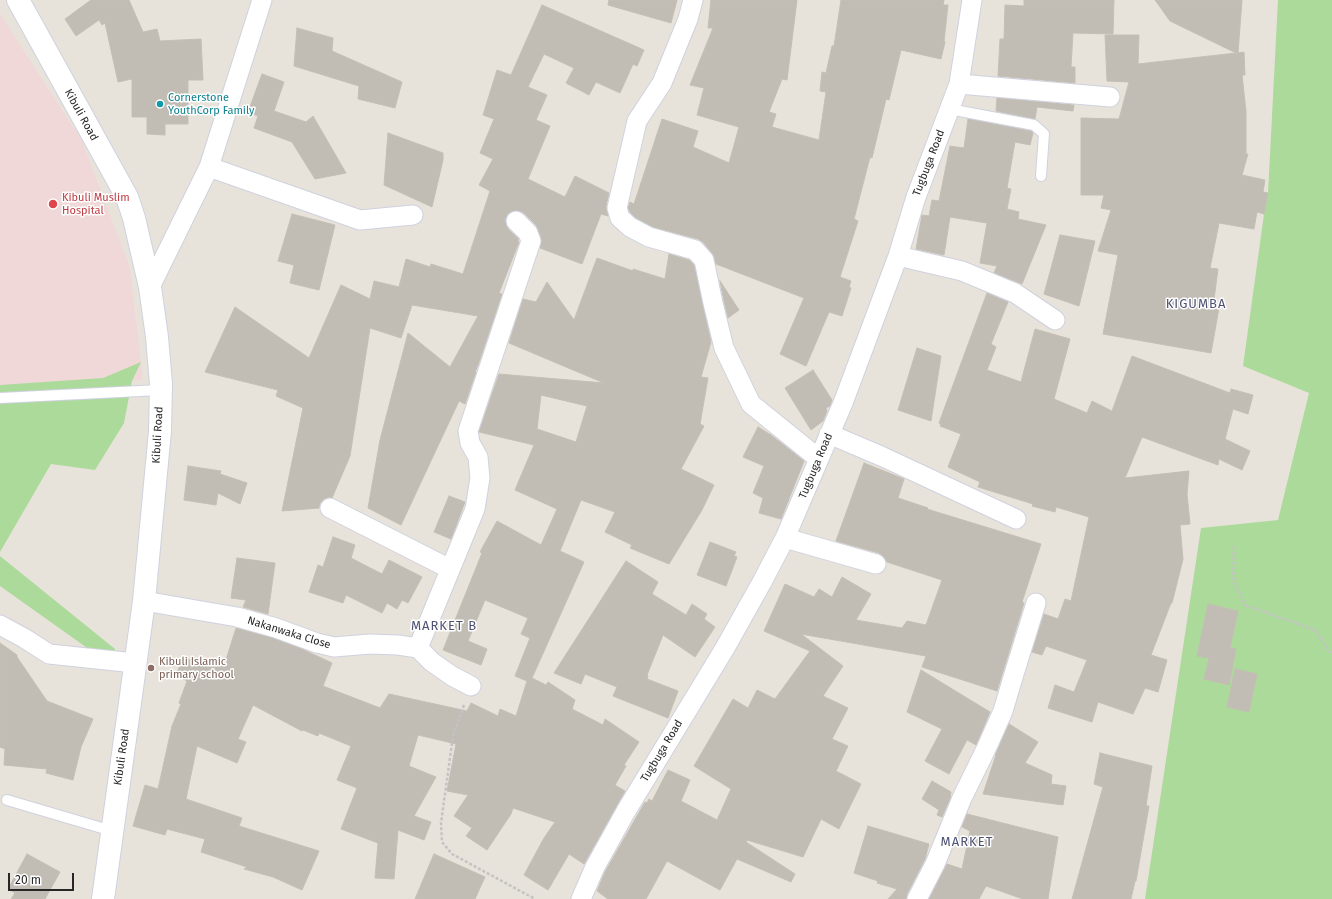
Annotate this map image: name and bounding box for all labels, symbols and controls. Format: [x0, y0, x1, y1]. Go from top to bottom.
street label: Kibuli Road [61, 87, 101, 143]
place label: Cornerstone YouthCorp Family [168, 91, 254, 117]
marker: Cornerstone YouthCorp Family [155, 99, 165, 109]
street label: Tugbuga Road [910, 128, 948, 198]
place label: Kibuli Muslim Hospital [62, 191, 130, 217]
marker: Kibuli Muslim Hospital [47, 198, 59, 210]
district label: KIGUMBA [1166, 296, 1226, 312]
street label: Kibuli Road [150, 406, 166, 464]
street label: Tugbuga Road [796, 431, 836, 501]
street label: Nakanwaka Close [246, 614, 332, 652]
district label: MARKET B [411, 618, 477, 634]
place label: Kibuli Islamic primary school [159, 655, 234, 681]
marker: Kibuli Islamic primary school [146, 663, 156, 673]
street label: Tugbuga Road [638, 718, 686, 784]
street label: Kibuli Road [111, 728, 133, 786]
district label: MARKET [941, 834, 993, 850]
scale bar [10, 865, 76, 891]
text: 20 m [15, 873, 41, 887]

